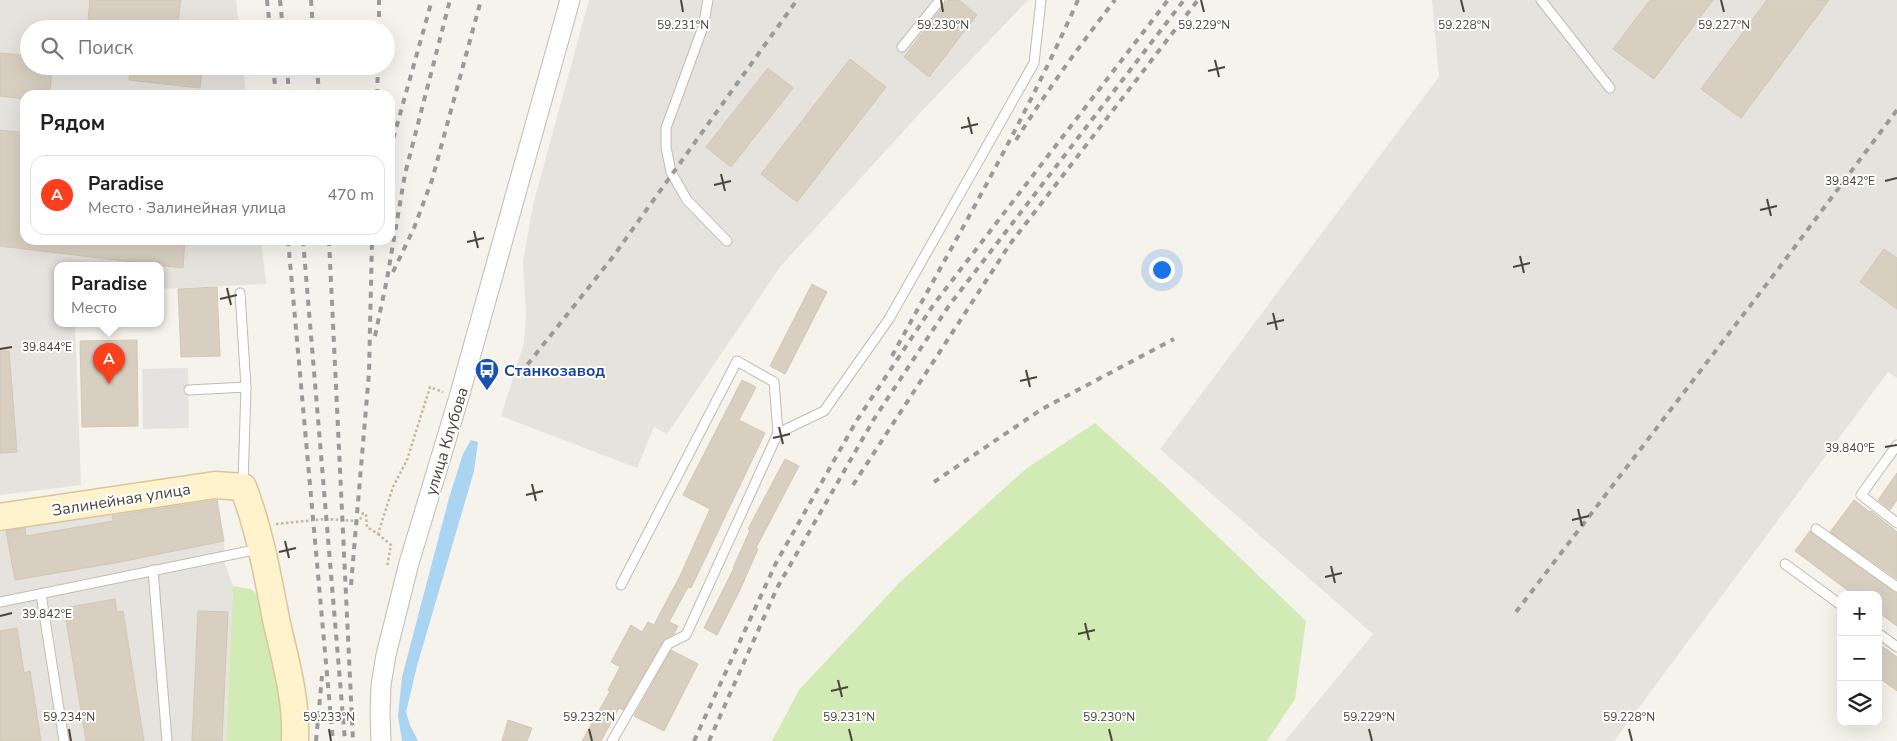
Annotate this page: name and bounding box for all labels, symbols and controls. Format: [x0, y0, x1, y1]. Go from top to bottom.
text: 59.231°N [657, 17, 709, 33]
text: 59.230°N [917, 17, 969, 33]
text: 59.229°N [1178, 17, 1230, 33]
text: 59.228°N [1438, 17, 1490, 33]
text: 59.227°N [1698, 17, 1750, 33]
search box [20, 20, 395, 75]
icon: search [38, 34, 66, 62]
text: Поиск [78, 35, 133, 61]
text: Рядом [40, 109, 105, 137]
text: Paradise [88, 171, 164, 197]
text: 39.842°E [1825, 173, 1875, 189]
text: A [51, 184, 63, 206]
text: 470 m [327, 184, 374, 206]
text: Место · Залинейная улица [88, 197, 286, 219]
your location [1149, 257, 1175, 283]
popup [54, 262, 164, 327]
text: Paradise [71, 271, 147, 297]
text: Место [71, 297, 117, 319]
text: 39.844°E [22, 339, 72, 355]
pin: A [93, 343, 125, 384]
bus stop icon: Станкозавод [474, 357, 500, 391]
place label: Станкозавод [504, 360, 605, 382]
street label: улица Клубова [420, 384, 474, 498]
text: 39.840°E [1825, 440, 1875, 456]
street label: Залинейная улица [50, 478, 192, 522]
map controls [1837, 591, 1882, 726]
button: + [1837, 591, 1882, 636]
text: 39.842°E [22, 606, 72, 622]
button: − [1837, 636, 1882, 681]
button: layers [1837, 681, 1882, 726]
text: 59.234°N [43, 709, 95, 725]
text: 59.233°N [303, 709, 355, 725]
text: 59.232°N [563, 709, 615, 725]
text: 59.231°N [823, 709, 875, 725]
text: 59.230°N [1083, 709, 1135, 725]
text: 59.229°N [1343, 709, 1395, 725]
text: 59.228°N [1603, 709, 1655, 725]

